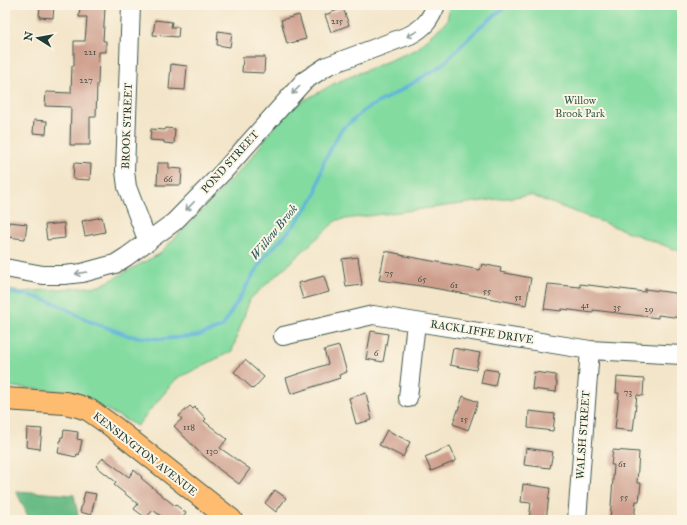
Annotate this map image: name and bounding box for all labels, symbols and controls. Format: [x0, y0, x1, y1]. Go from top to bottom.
house number: 215 [331, 15, 344, 26]
north arrow [18, 18, 58, 58]
text: N [21, 30, 36, 42]
one-way arrow [406, 31, 418, 38]
house number: 221 [84, 46, 97, 57]
house number: 227 [79, 74, 93, 85]
street label: BROOK STREET [119, 82, 135, 169]
one-way arrow [291, 85, 301, 95]
park label: Willow Brook Park [555, 94, 606, 120]
street label: POND STREET [198, 128, 262, 196]
house number: 66 [163, 173, 173, 184]
one-way arrow [185, 201, 194, 211]
water label: Willow Brook [248, 201, 301, 262]
house number: 75 [385, 267, 394, 278]
one-way arrow [75, 269, 88, 277]
house number: 65 [418, 273, 427, 284]
house number: 61 [450, 279, 458, 290]
house number: 55 [483, 285, 492, 296]
house number: 51 [514, 291, 522, 302]
house number: 41 [581, 299, 590, 310]
house number: 35 [613, 301, 622, 312]
house number: 29 [644, 303, 654, 314]
street label: RACKLIFFE DRIVE [430, 317, 535, 347]
house number: 6 [374, 347, 379, 358]
house number: 73 [624, 386, 633, 397]
street label: WALSH STREET [573, 390, 593, 480]
street label: KENSINGTON AVENUE [90, 409, 200, 499]
house number: 15 [460, 413, 469, 424]
house number: 118 [183, 421, 195, 432]
house number: 130 [206, 445, 218, 456]
house number: 61 [618, 458, 626, 469]
house number: 55 [620, 491, 629, 502]

